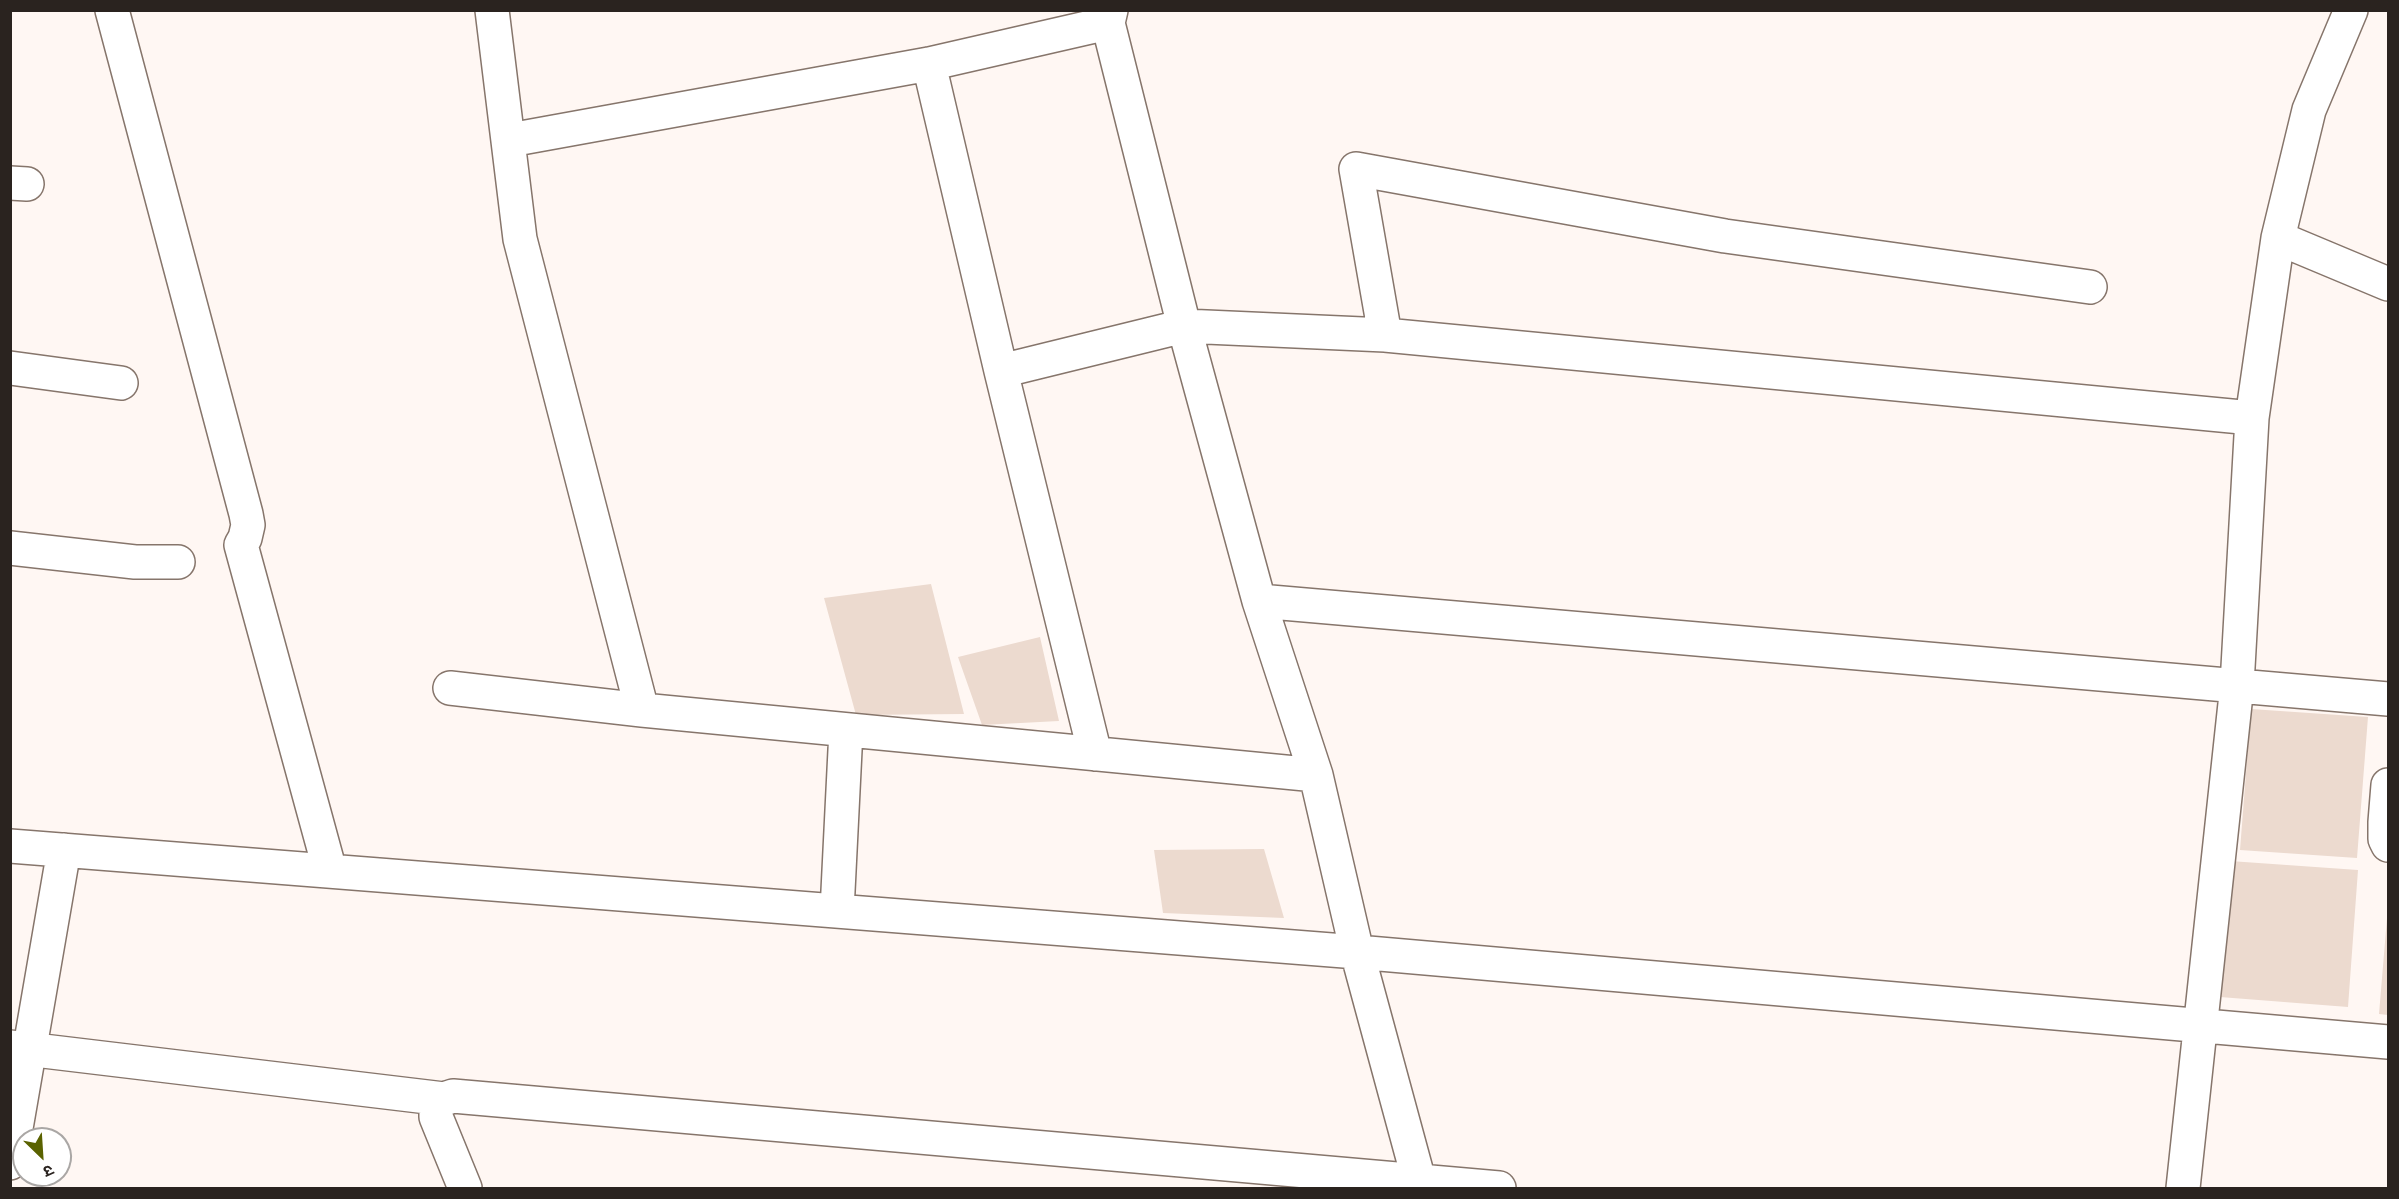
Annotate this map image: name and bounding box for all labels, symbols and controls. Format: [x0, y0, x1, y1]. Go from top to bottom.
north arrow [12, 1127, 72, 1187]
text: उ [40, 1160, 57, 1183]

